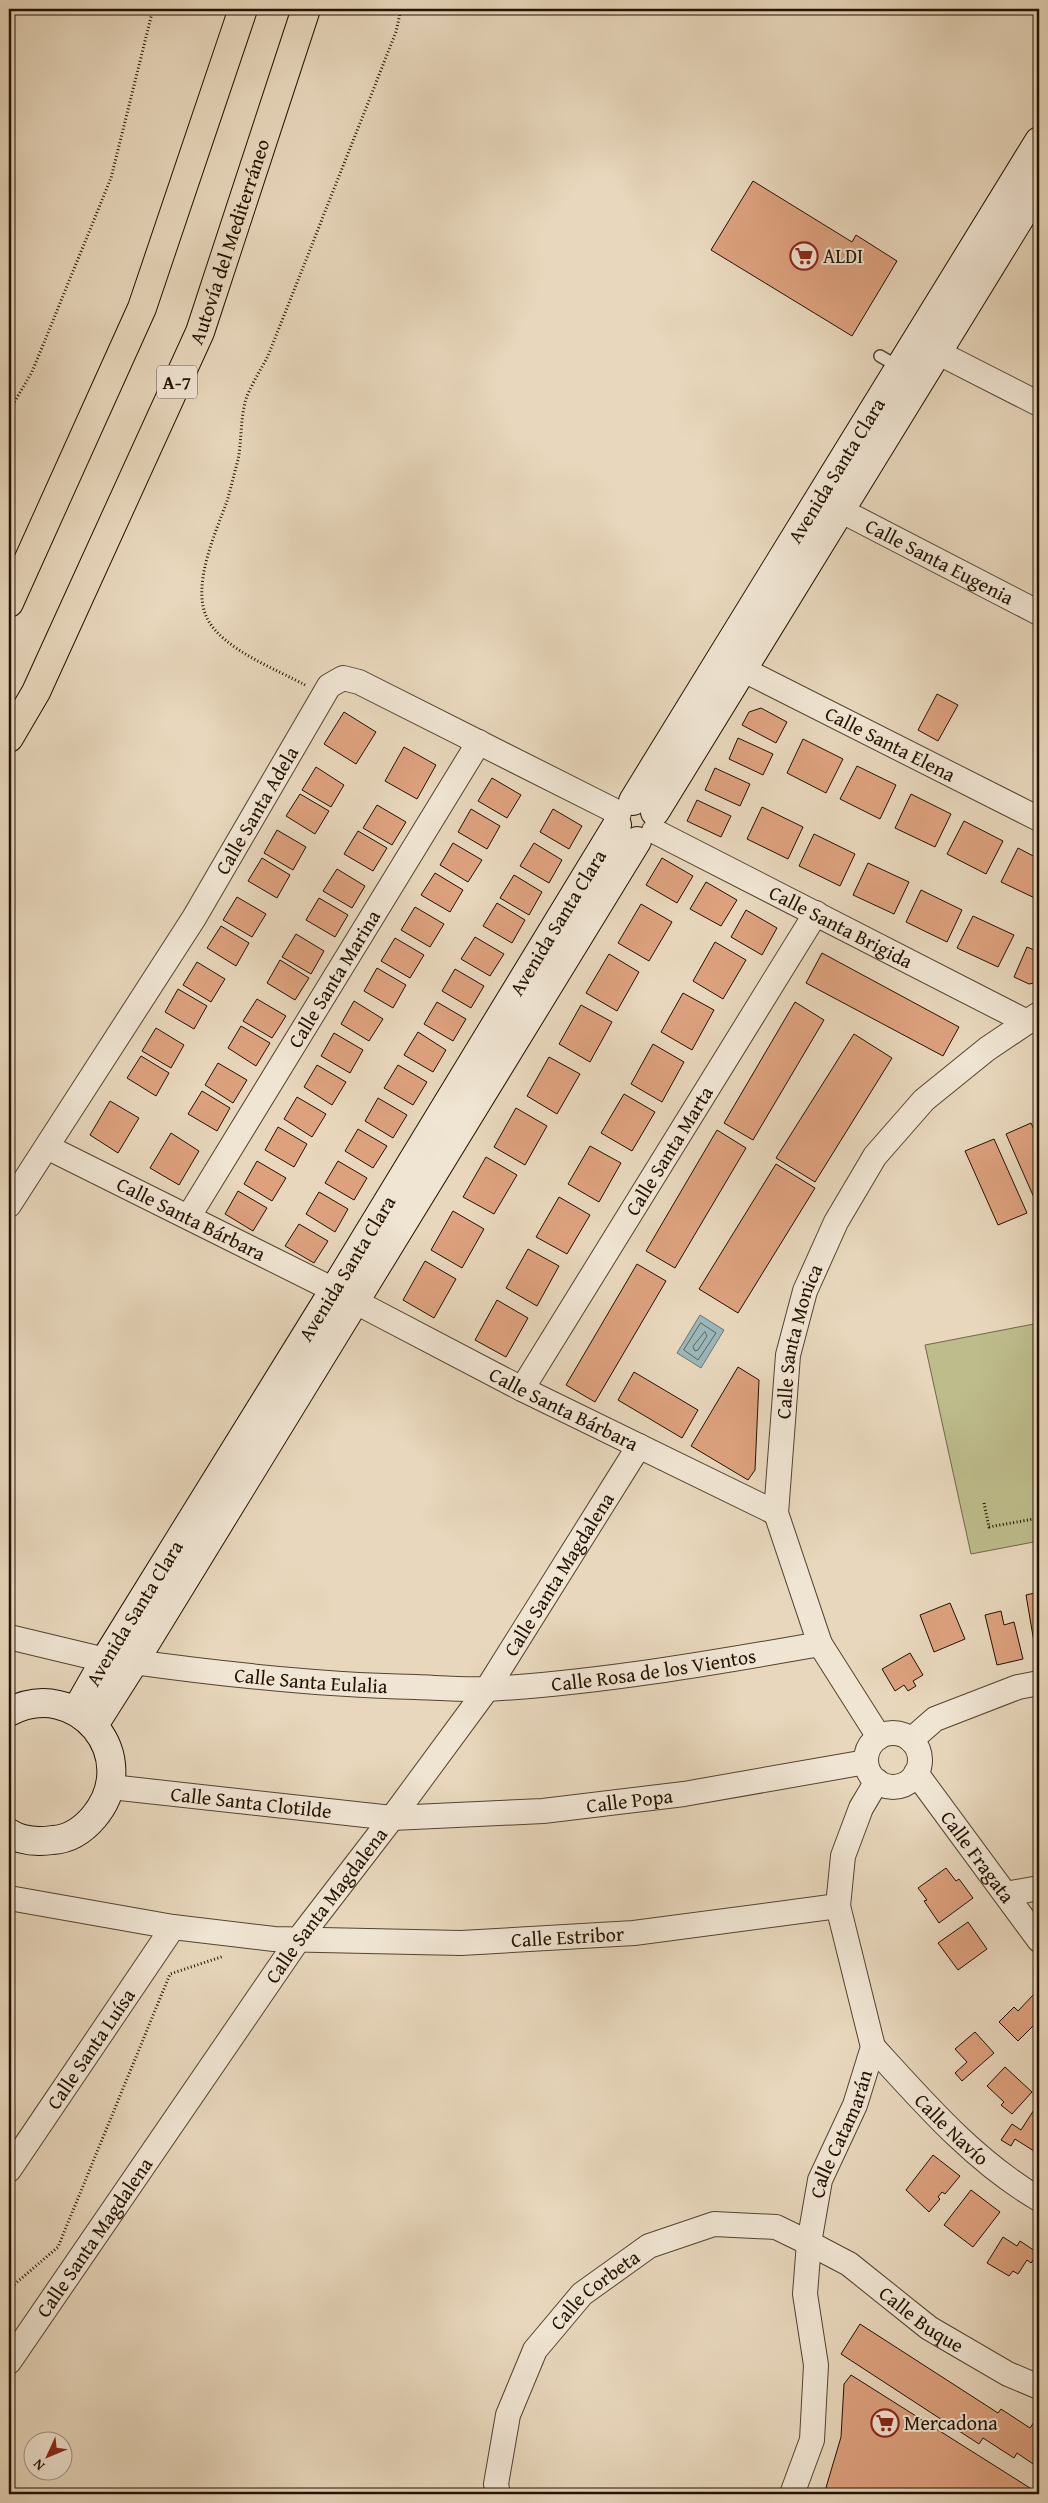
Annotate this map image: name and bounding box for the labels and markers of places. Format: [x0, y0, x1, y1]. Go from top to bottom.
supermarket icon: ALDI [789, 241, 819, 271]
place label: ALDI [823, 241, 863, 270]
supermarket icon: Mercadona [870, 2408, 900, 2438]
place label: Mercadona [904, 2408, 998, 2437]

